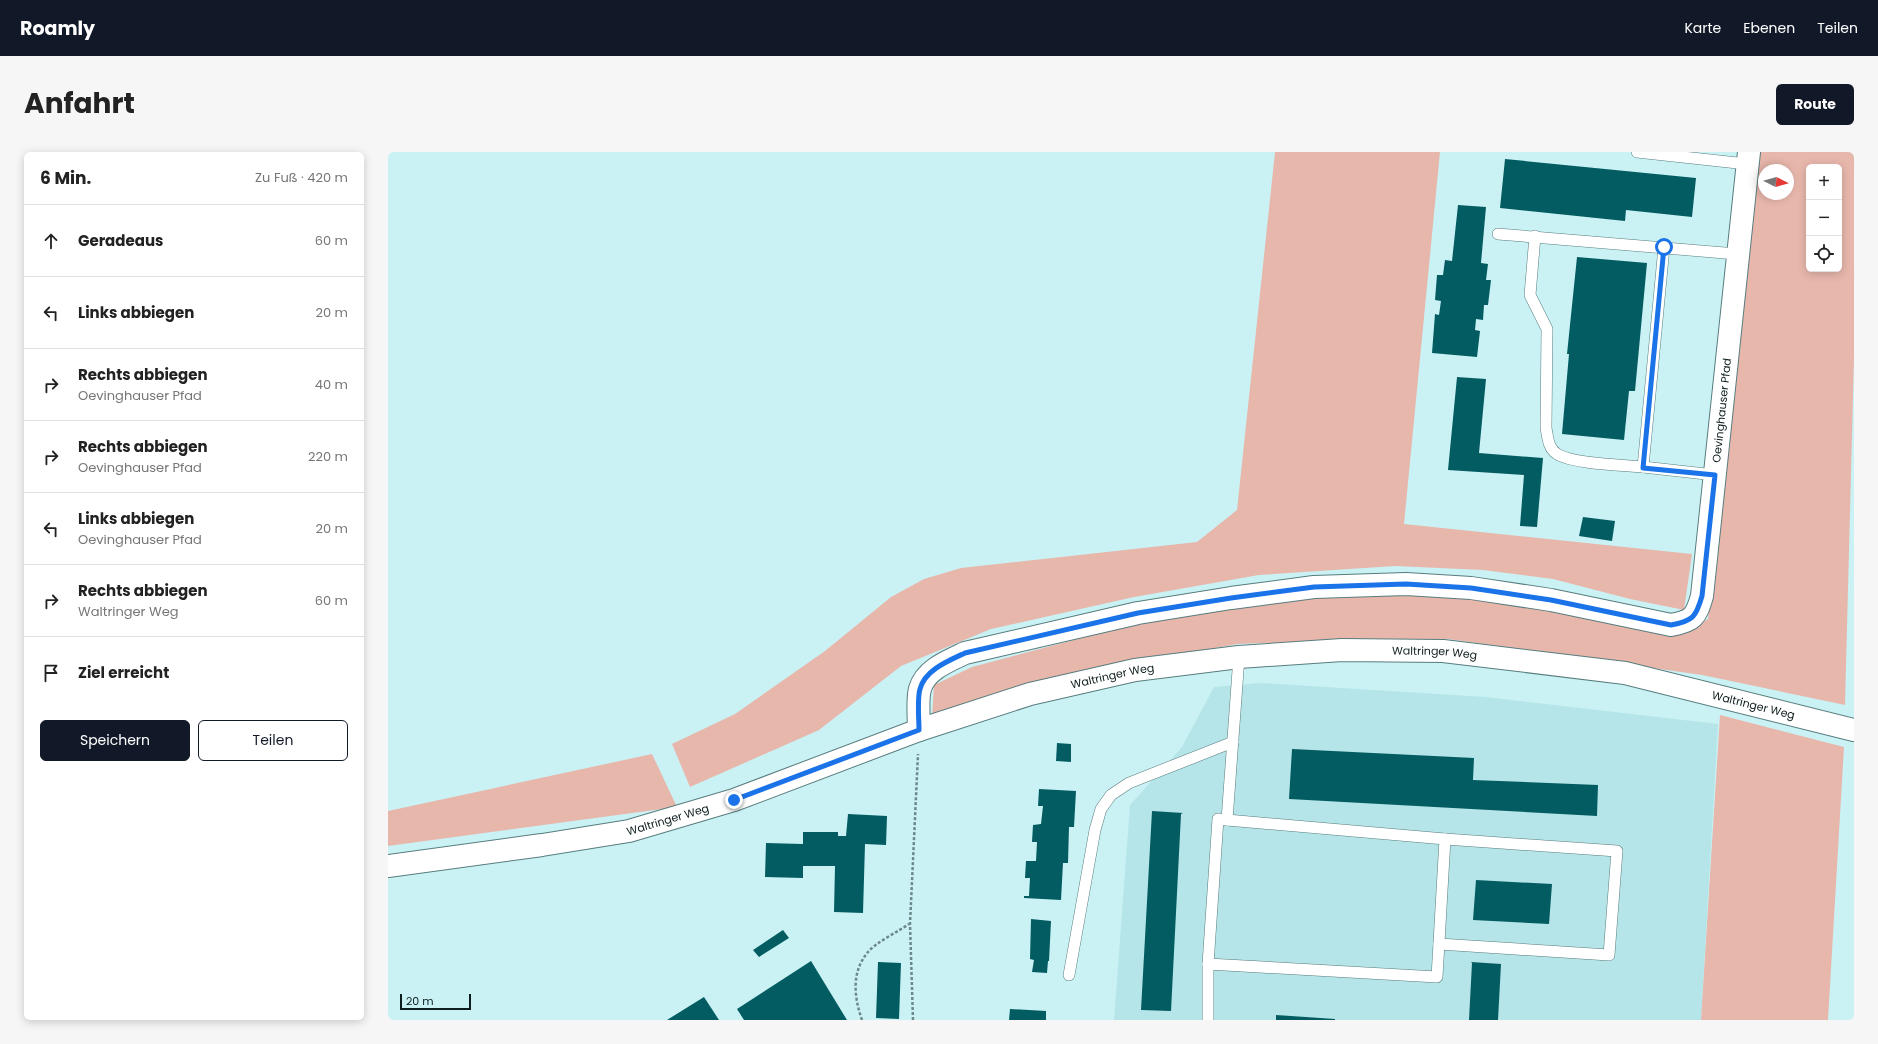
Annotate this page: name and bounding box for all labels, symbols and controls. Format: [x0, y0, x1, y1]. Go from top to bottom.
text: Roamly [20, 15, 95, 42]
text: Karte [1684, 18, 1721, 38]
text: Ebenen [1743, 18, 1795, 38]
text: Teilen [1817, 18, 1858, 38]
text: Anfahrt [24, 84, 135, 123]
button: Route [1776, 84, 1854, 125]
north arrow [1758, 164, 1794, 200]
map controls [1806, 164, 1842, 272]
button: + [1806, 164, 1842, 200]
text: 6 Min. [40, 166, 91, 190]
text: Zu Fuß · 420 m [255, 168, 348, 187]
button: − [1806, 200, 1842, 236]
icon: ahead [40, 230, 62, 252]
text: Geradeaus [78, 230, 163, 251]
text: 60 m [315, 231, 348, 250]
button: locate [1806, 236, 1842, 272]
route start [1655, 238, 1673, 256]
icon: left [40, 302, 62, 324]
text: Links abbiegen [78, 302, 194, 323]
text: 20 m [315, 303, 348, 322]
street label: Oevinghauser Pfad [1708, 357, 1735, 463]
text: Rechts abbiegen [78, 364, 208, 385]
icon: right [40, 374, 62, 396]
text: 40 m [315, 375, 348, 394]
text: Oevinghauser Pfad [78, 386, 202, 405]
text: Rechts abbiegen [78, 436, 208, 457]
icon: right [40, 446, 62, 468]
text: 220 m [308, 447, 348, 466]
text: Oevinghauser Pfad [78, 458, 202, 477]
text: Links abbiegen [78, 508, 194, 529]
icon: left [40, 518, 62, 540]
text: 20 m [315, 519, 348, 538]
text: Oevinghauser Pfad [78, 530, 202, 549]
text: Rechts abbiegen [78, 580, 208, 601]
icon: right [40, 590, 62, 612]
text: 60 m [315, 591, 348, 610]
text: Waltringer Weg [78, 602, 178, 621]
street label: Waltringer Weg [1392, 642, 1478, 663]
street label: Waltringer Weg [1069, 660, 1155, 692]
icon: arrive [40, 662, 62, 684]
text: Ziel erreicht [78, 662, 169, 683]
street label: Waltringer Weg [1710, 687, 1797, 723]
button: Speichern [40, 720, 190, 761]
button: Teilen [198, 720, 348, 761]
route end [725, 791, 743, 809]
street label: Waltringer Weg [625, 800, 711, 839]
scale bar [400, 992, 471, 1011]
text: 20 m [406, 993, 434, 1009]

